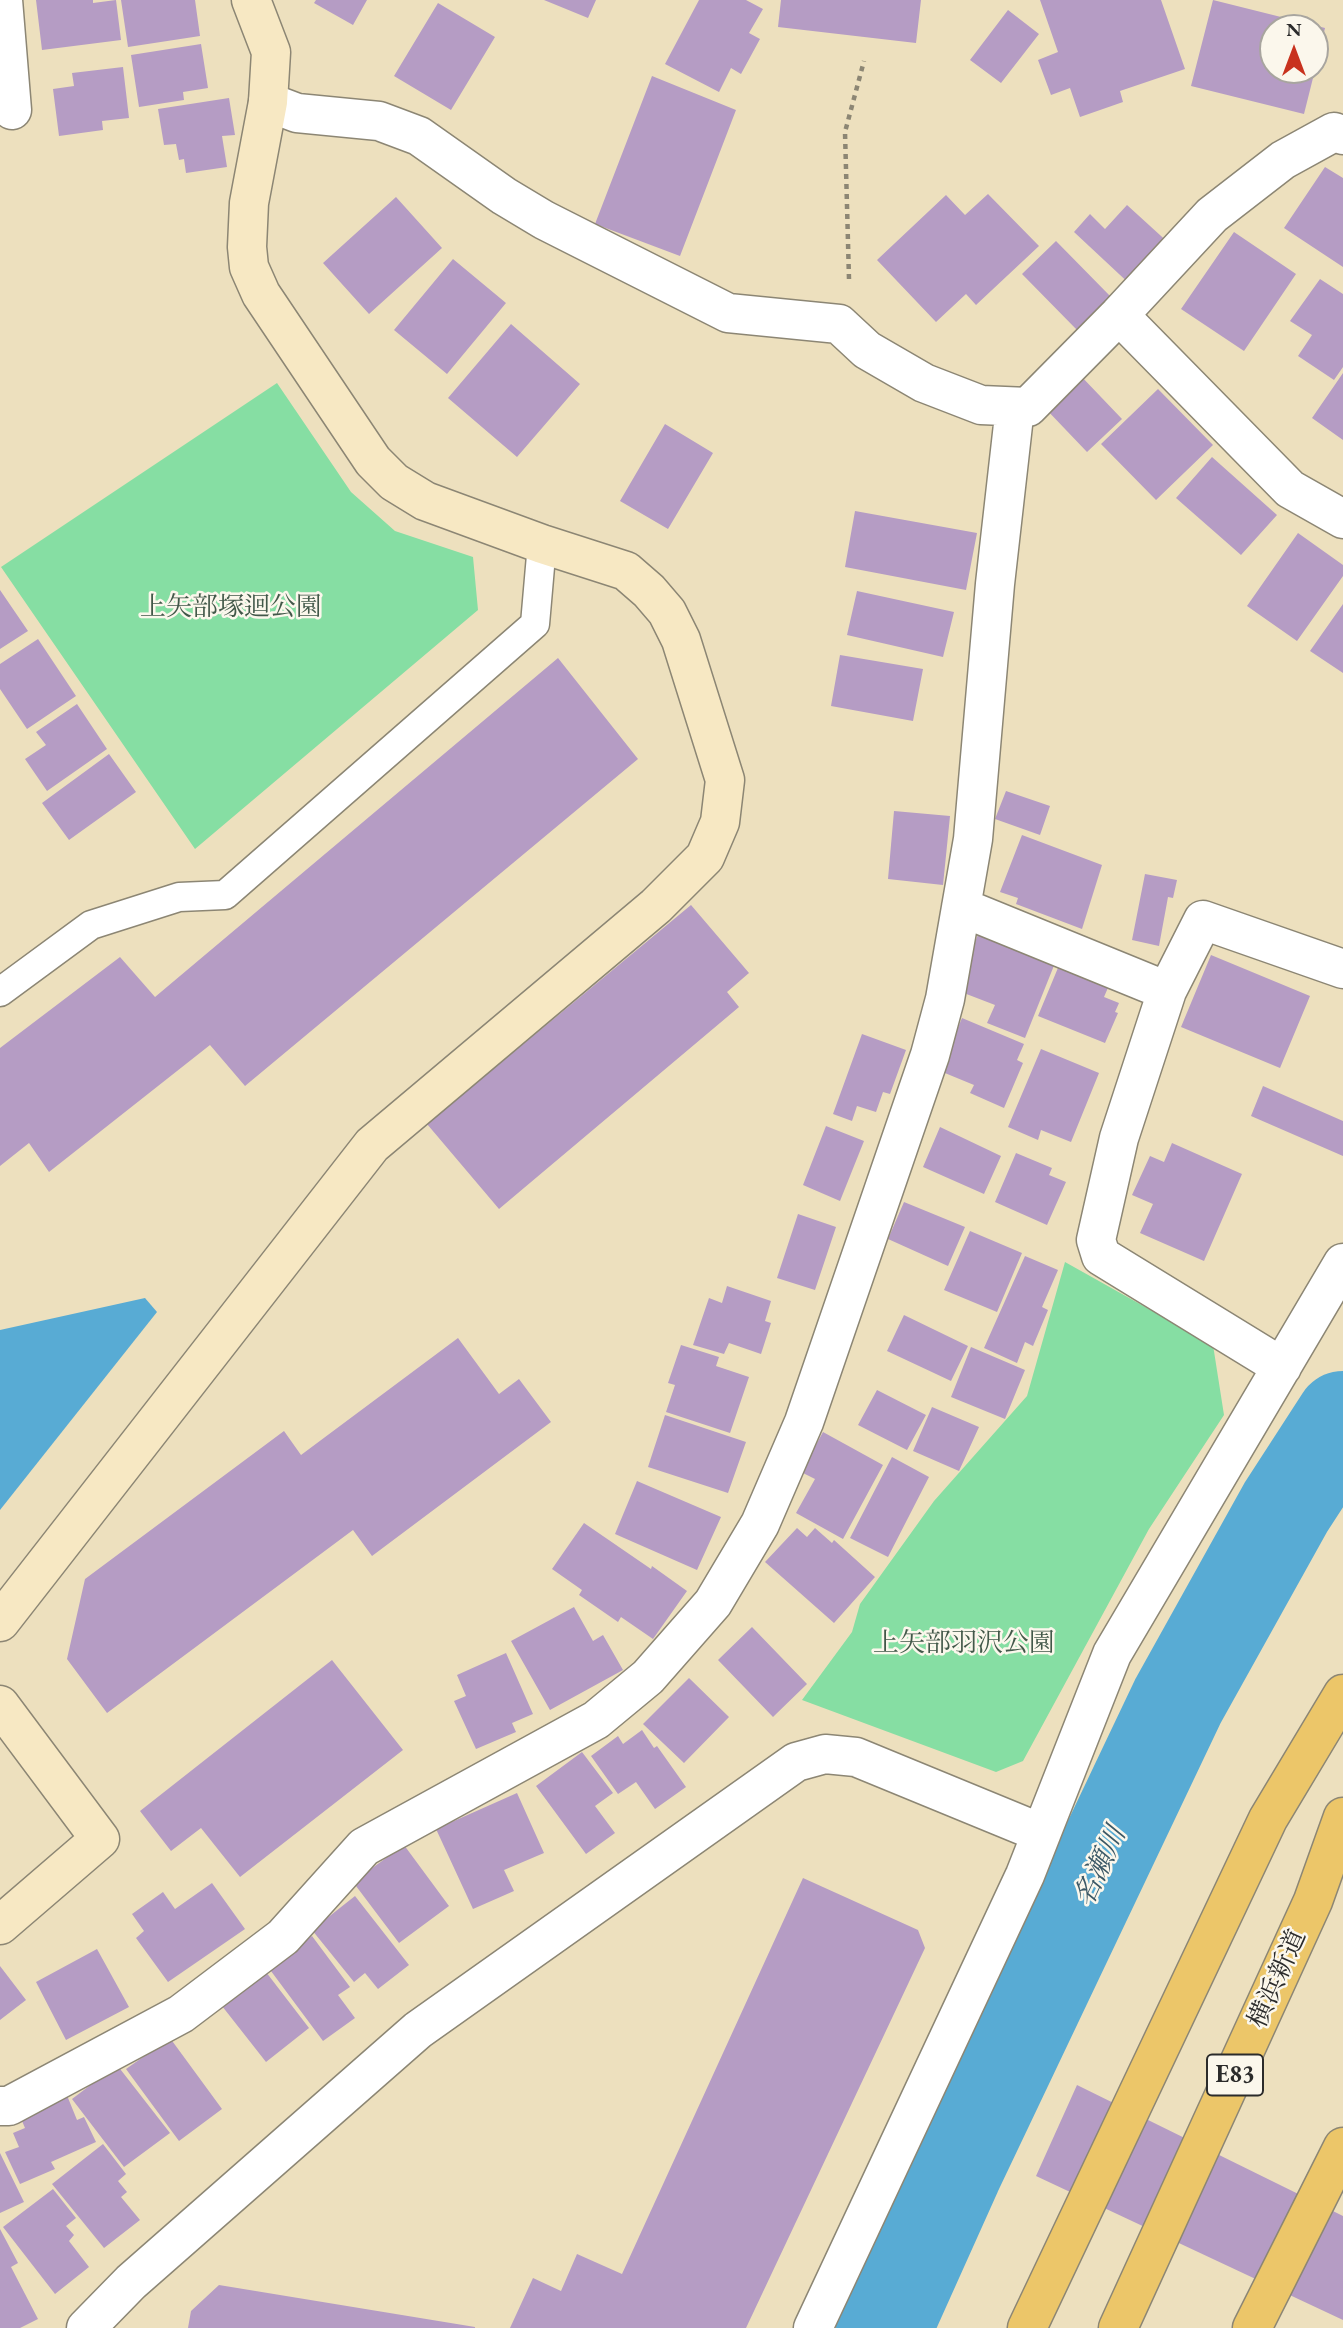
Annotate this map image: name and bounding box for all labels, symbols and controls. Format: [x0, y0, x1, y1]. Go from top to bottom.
north arrow [1259, 14, 1329, 84]
text: N [1286, 17, 1302, 42]
park label: 上矢部塚迴公園 [140, 592, 322, 624]
park label: 上矢部羽沢公園 [873, 1628, 1055, 1660]
water label: 名瀬川 [1068, 1822, 1134, 1912]
street label: 横浜新道 [1243, 1925, 1313, 2033]
road number: E83 [1207, 2054, 1263, 2096]

